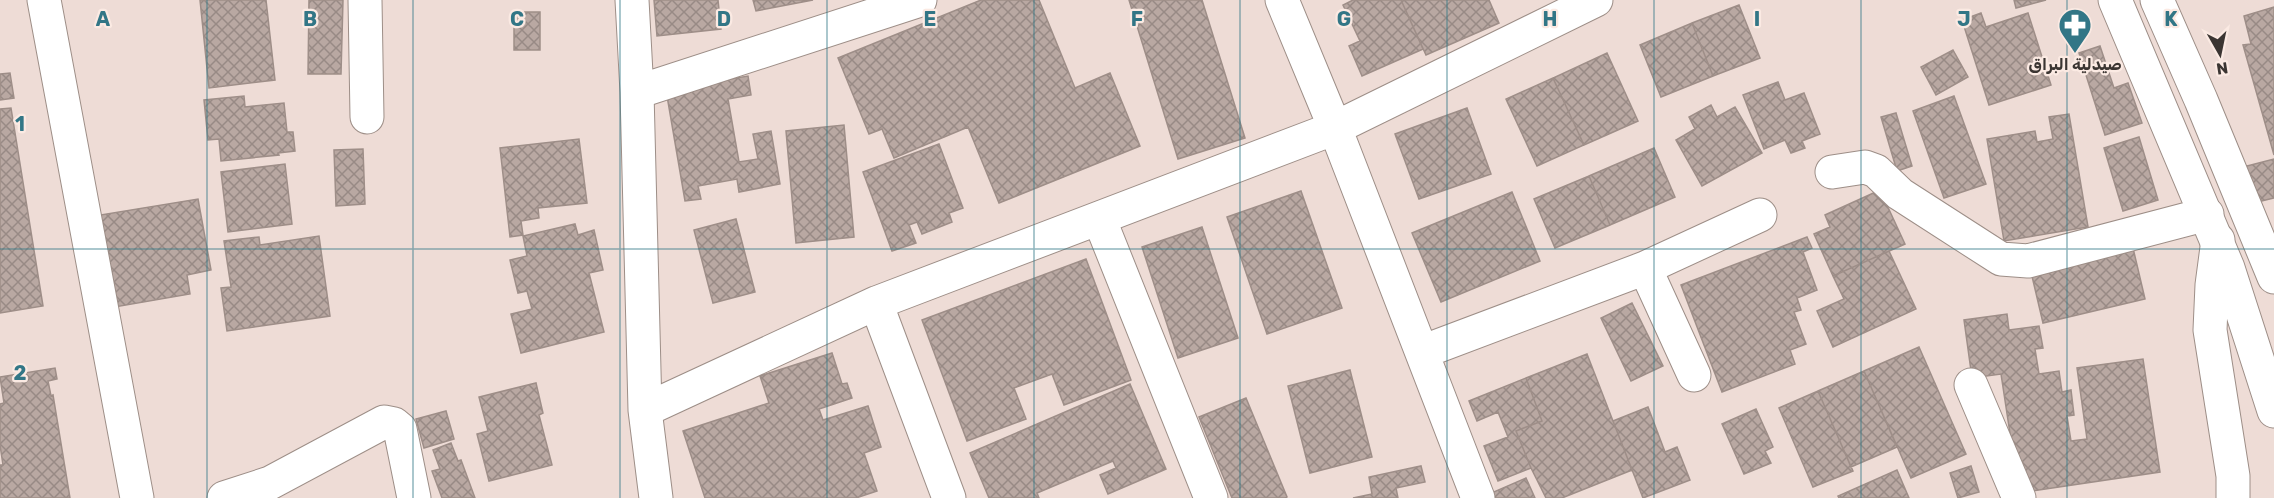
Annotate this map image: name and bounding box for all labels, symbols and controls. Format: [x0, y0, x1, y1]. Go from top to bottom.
text: A [96, 7, 111, 31]
text: B [303, 7, 317, 31]
text: C [510, 7, 524, 31]
text: D [717, 7, 731, 31]
text: E [924, 7, 936, 31]
text: F [1131, 7, 1143, 31]
text: G [1337, 7, 1351, 31]
text: H [1543, 7, 1557, 31]
text: I [1754, 7, 1760, 31]
text: J [1957, 7, 1971, 31]
pharmacy icon: صيدلية البراق [2057, 7, 2093, 54]
text: K [2164, 7, 2178, 31]
north arrow [2190, 24, 2250, 84]
place label: صيدلية البراق [2028, 55, 2122, 74]
text: N [2215, 58, 2229, 79]
text: 1 [15, 112, 25, 136]
text: 2 [14, 361, 27, 385]

